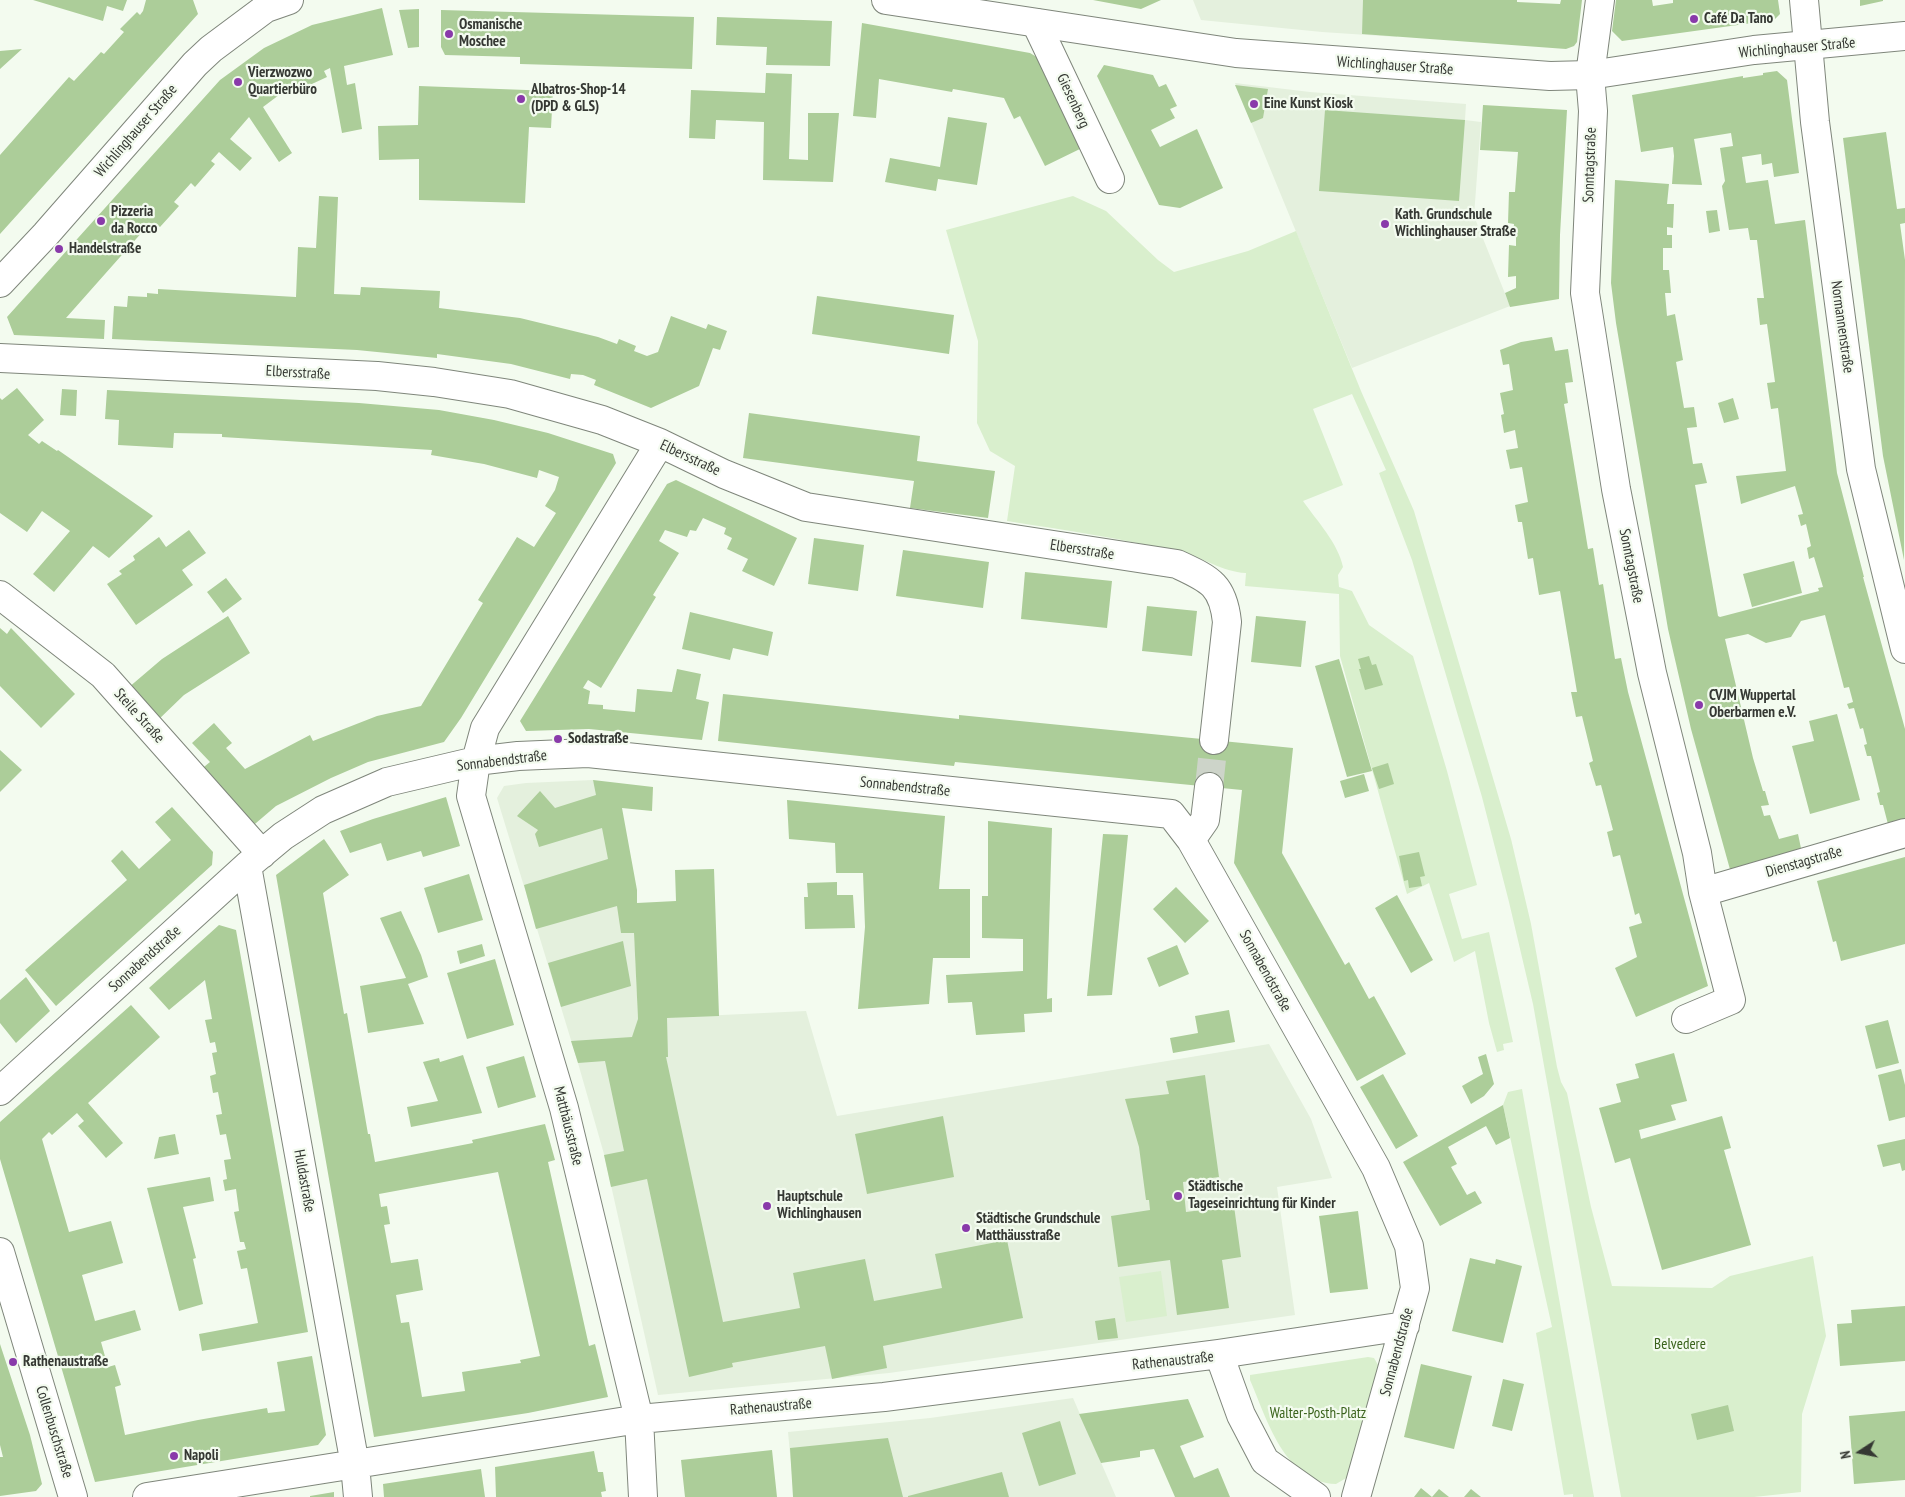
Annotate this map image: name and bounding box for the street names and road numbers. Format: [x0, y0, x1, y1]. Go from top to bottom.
street label: Wichlinghauser Straße [1738, 34, 1856, 62]
street label: Wichlinghauser Straße [1336, 53, 1454, 79]
street label: Giesenberg [1053, 71, 1093, 131]
street label: Wichlinghauser Straße [91, 81, 181, 181]
street label: Sonntagstraße [1580, 127, 1600, 203]
street label: Normannenstraße [1827, 280, 1857, 374]
street label: Elbersstraße [265, 362, 331, 384]
street label: Elbersstraße [657, 436, 723, 480]
street label: Sonntagstraße [1615, 527, 1647, 605]
street label: Elbersstraße [1049, 536, 1115, 564]
street label: Steile Straße [110, 685, 168, 747]
street label: Sonnabendstraße [456, 747, 548, 775]
street label: Sonnabendstraße [859, 773, 951, 801]
street label: Dienstagstraße [1764, 843, 1844, 881]
street label: Sonnabendstraße [105, 922, 185, 996]
street label: Sonnabendstraße [1235, 927, 1295, 1015]
street label: Matthäusstraße [549, 1085, 587, 1167]
street label: Huldastraße [290, 1148, 318, 1214]
street label: Sonnabendstraße [1377, 1306, 1417, 1398]
street label: Rathenaustraße [1131, 1348, 1215, 1374]
street label: Collenbuschstraße [31, 1384, 77, 1480]
street label: Rathenaustraße [729, 1394, 813, 1420]

